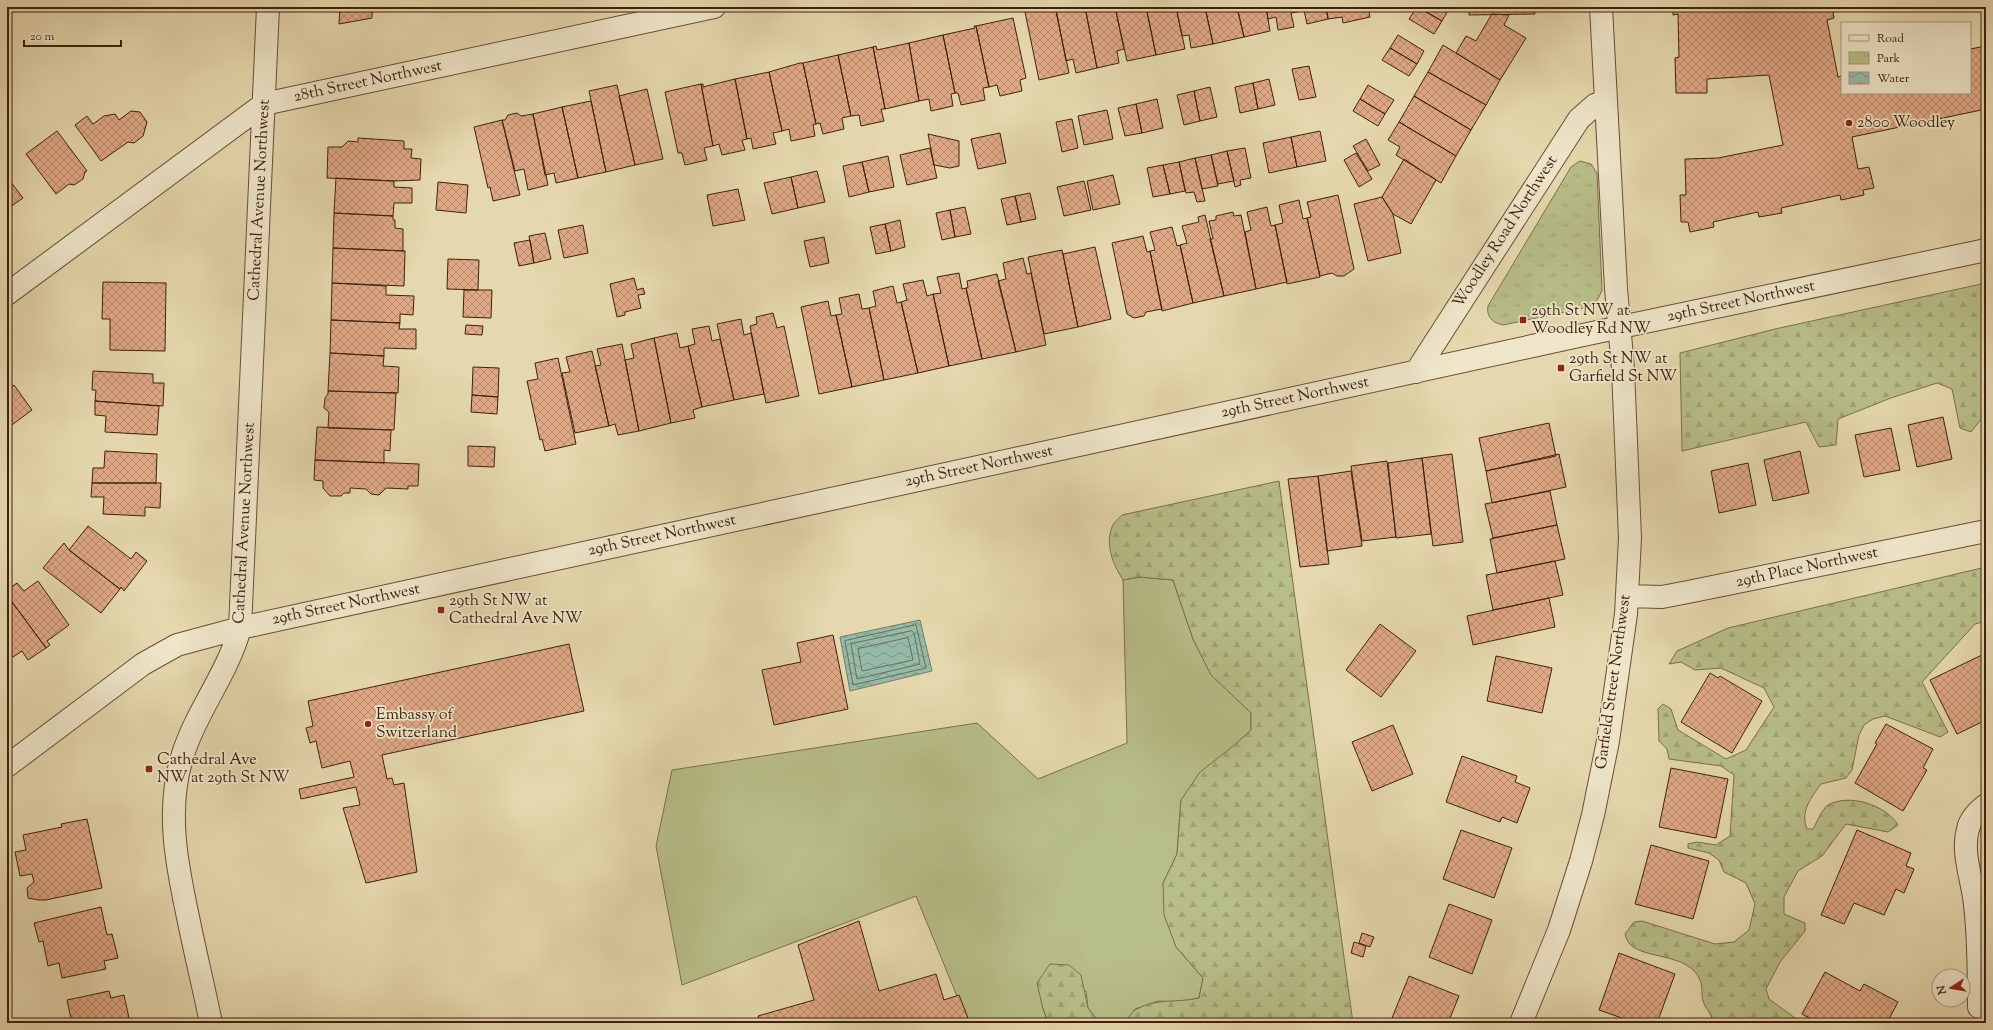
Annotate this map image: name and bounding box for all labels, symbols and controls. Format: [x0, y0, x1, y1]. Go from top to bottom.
scale bar [24, 22, 121, 48]
legend [1841, 22, 1971, 94]
text: 20 m [30, 28, 55, 46]
text: Road [1877, 30, 1904, 48]
text: Park [1877, 50, 1900, 68]
street label: 28th Street Northwest [292, 55, 445, 109]
text: Water [1877, 70, 1910, 88]
street label: Cathedral Avenue Northwest [243, 98, 277, 301]
place label: 2800 Woodley [1857, 112, 1955, 135]
marker: 2800 Woodley [1844, 118, 1854, 128]
street label: Woodley Road Northwest [1448, 151, 1564, 313]
street label: 29th Street Northwest [1665, 275, 1818, 329]
place label: 29th St NW at Woodley Rd NW [1531, 300, 1651, 341]
marker: 29th St NW at Woodley Rd NW [1518, 315, 1528, 325]
place label: 29th St NW at Garfield St NW [1569, 348, 1677, 389]
marker: 29th St NW at Garfield St NW [1556, 363, 1566, 373]
street label: 29th Street Northwest [1219, 371, 1372, 425]
street label: Cathedral Avenue Northwest [228, 421, 262, 624]
street label: 29th Street Northwest [903, 440, 1056, 494]
street label: 29th Street Northwest [586, 509, 739, 563]
street label: 29th Place Northwest [1734, 542, 1881, 594]
street label: 29th Street Northwest [270, 578, 423, 632]
place label: 29th St NW at Cathedral Ave NW [449, 590, 583, 631]
street label: Garfield Street Northwest [1590, 592, 1638, 771]
marker: 29th St NW at Cathedral Ave NW [436, 605, 446, 615]
place label: Embassy of Switzerland [376, 704, 457, 745]
marker: Embassy of Switzerland [363, 719, 373, 729]
place label: Cathedral Ave NW at 29th St NW [157, 749, 290, 790]
marker: Cathedral Ave NW at 29th St NW [144, 764, 154, 774]
north arrow [1931, 968, 1971, 1008]
text: N [1933, 984, 1951, 997]

